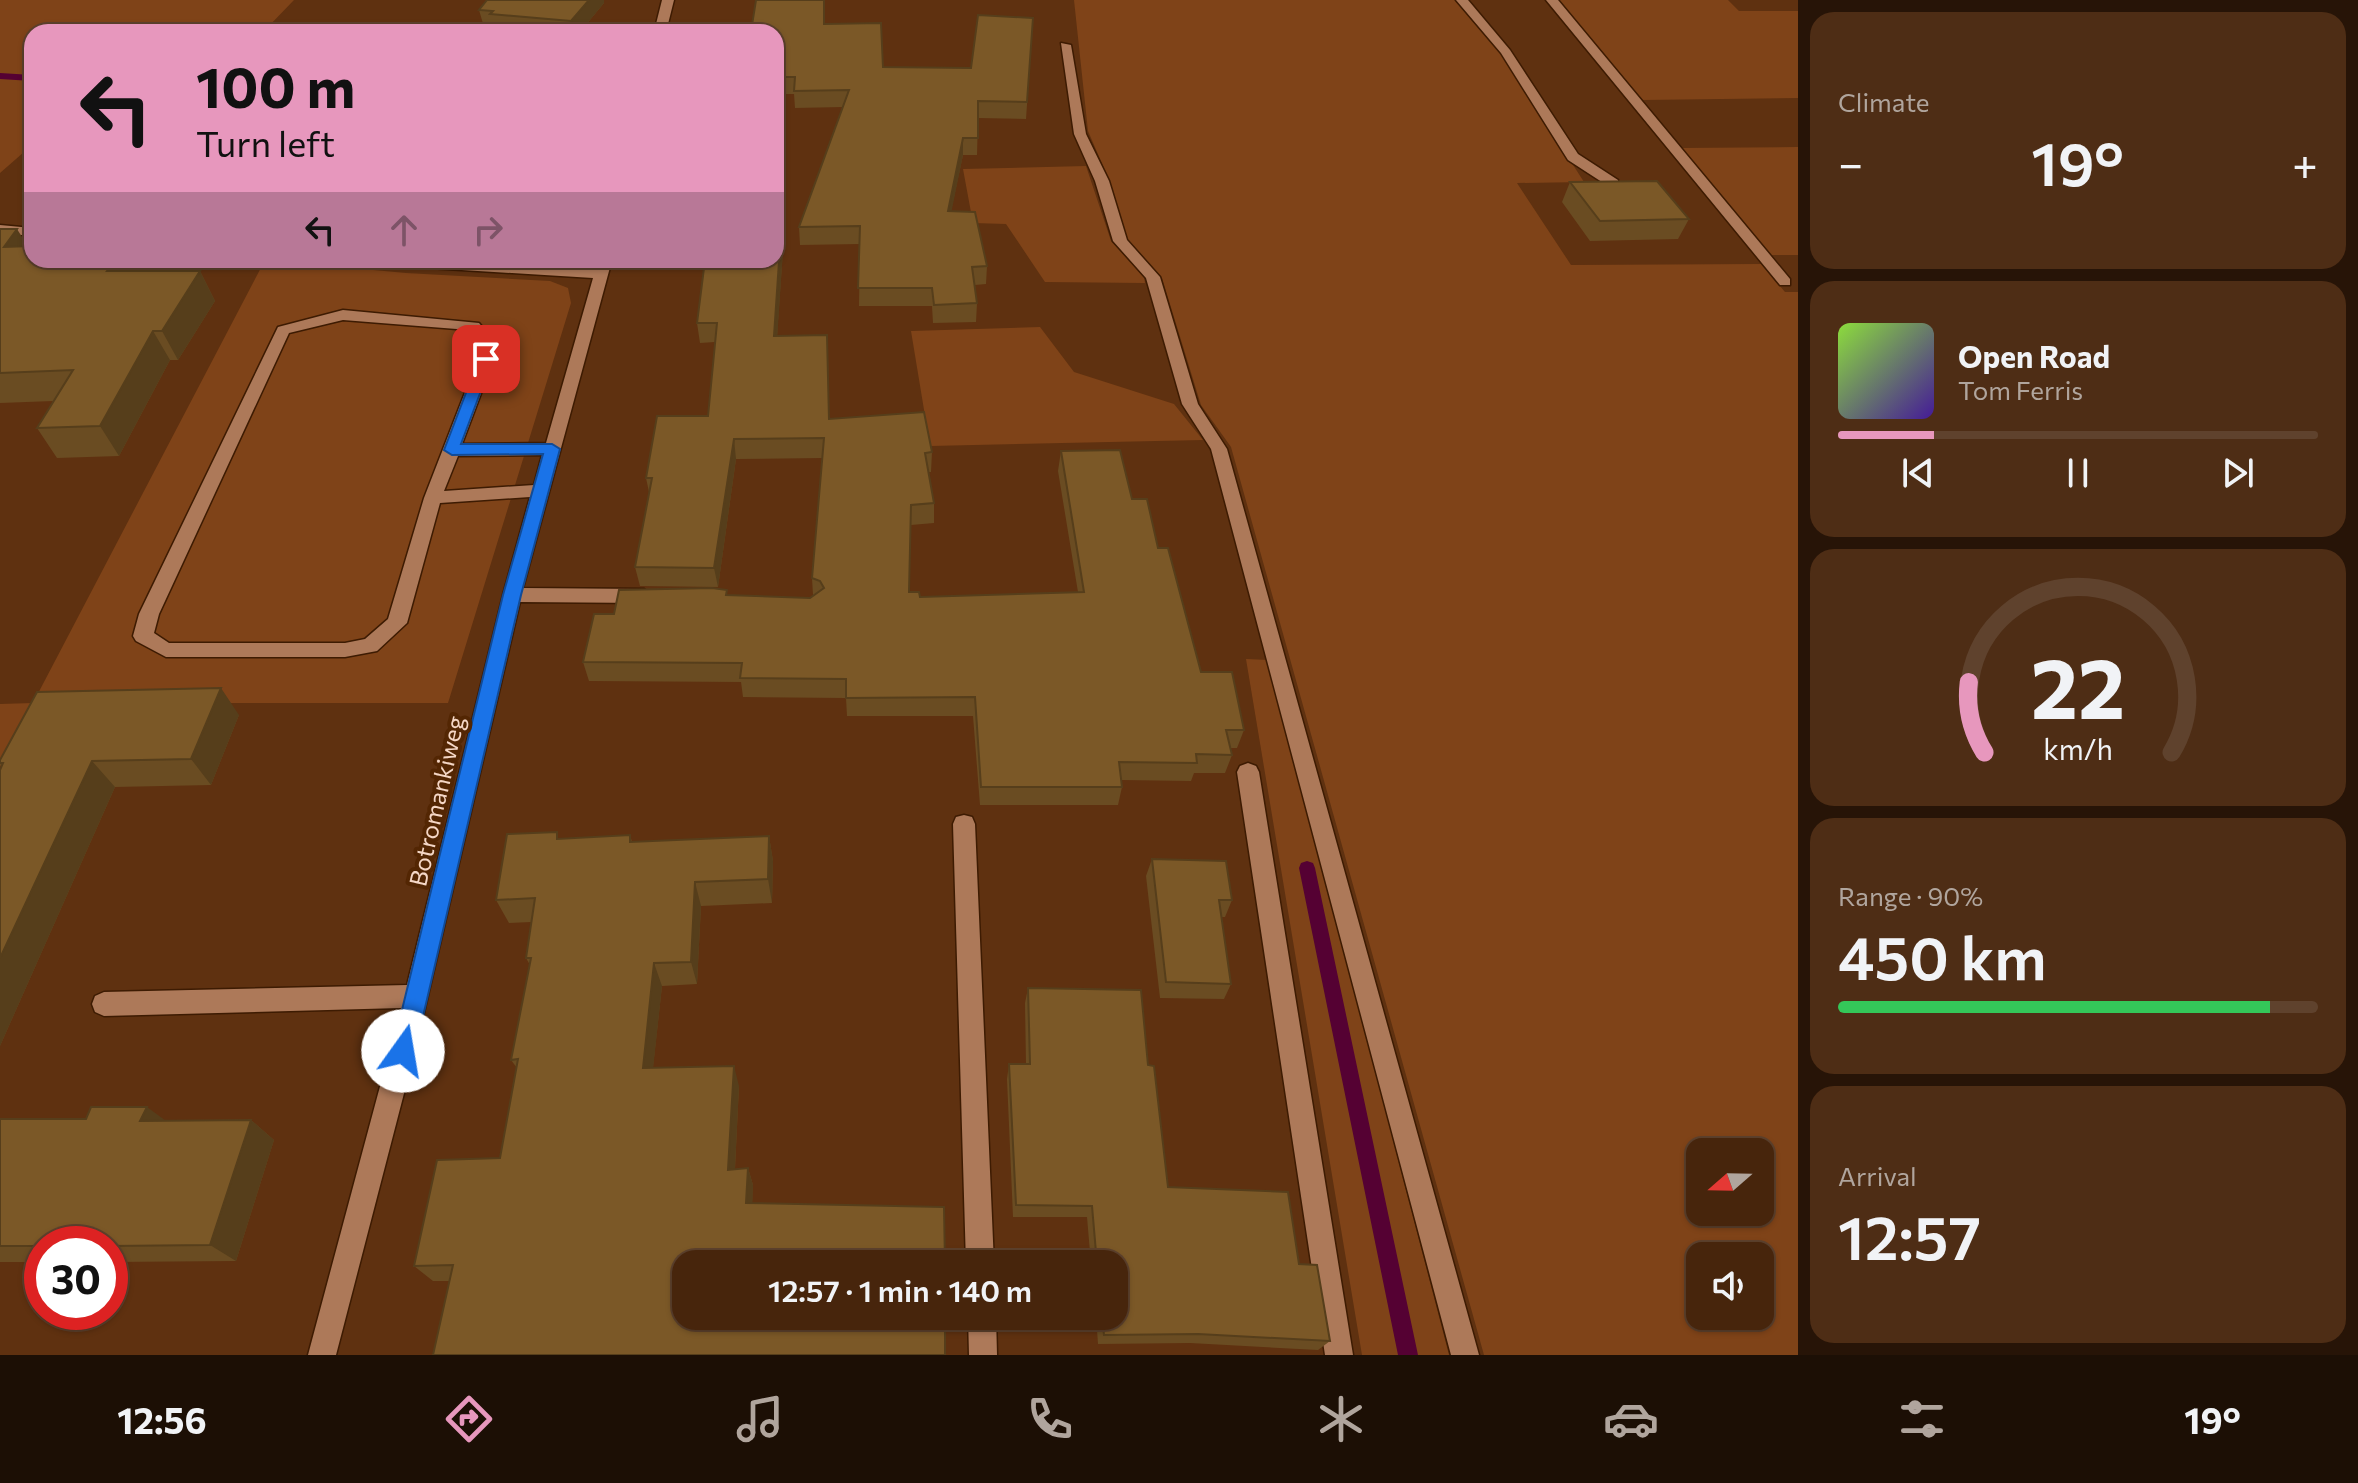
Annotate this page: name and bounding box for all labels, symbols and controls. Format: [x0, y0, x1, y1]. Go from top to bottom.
text: 100 m [196, 51, 355, 120]
icon: left [64, 56, 168, 160]
text: Climate [1838, 86, 1930, 117]
text: Turn left [196, 120, 335, 164]
text: 19° [2031, 125, 2124, 198]
text: − [1838, 135, 1863, 189]
text: + [2292, 135, 2318, 189]
icon: left [298, 208, 342, 252]
icon: ahead [382, 208, 426, 252]
icon: right [466, 208, 510, 252]
pin [452, 325, 520, 393]
icon: arrive [464, 337, 508, 381]
text: Open Road [1958, 337, 2110, 374]
text: Tom Ferris [1958, 374, 2083, 405]
icon: previous [1896, 451, 1940, 495]
icon: pause [2056, 451, 2100, 495]
icon: next [2216, 451, 2260, 495]
text: 22 [2031, 634, 2125, 736]
street label: Botromankiweg [402, 713, 470, 889]
text: km/h [2043, 732, 2113, 767]
text: Range · 90% [1838, 880, 1983, 911]
text: 450 km [1838, 919, 2047, 992]
position arrow [361, 1009, 445, 1093]
north arrow [1686, 1138, 1774, 1226]
map controls [1686, 1138, 1774, 1330]
text: Arrival [1838, 1160, 1917, 1191]
text: 12:57 [1838, 1199, 1981, 1272]
speed limit sign: 30 [24, 1226, 128, 1330]
button: sound [1686, 1242, 1774, 1330]
text: 12:57 · 1 min · 140 m [768, 1271, 1032, 1308]
icon: directions [441, 1391, 497, 1447]
icon: music [732, 1391, 788, 1447]
icon: phone [1022, 1391, 1078, 1447]
icon: climate [1313, 1391, 1369, 1447]
icon: car [1603, 1391, 1659, 1447]
icon: filters [1894, 1391, 1950, 1447]
text: 12:56 [117, 1397, 207, 1441]
text: 19° [2184, 1397, 2241, 1441]

